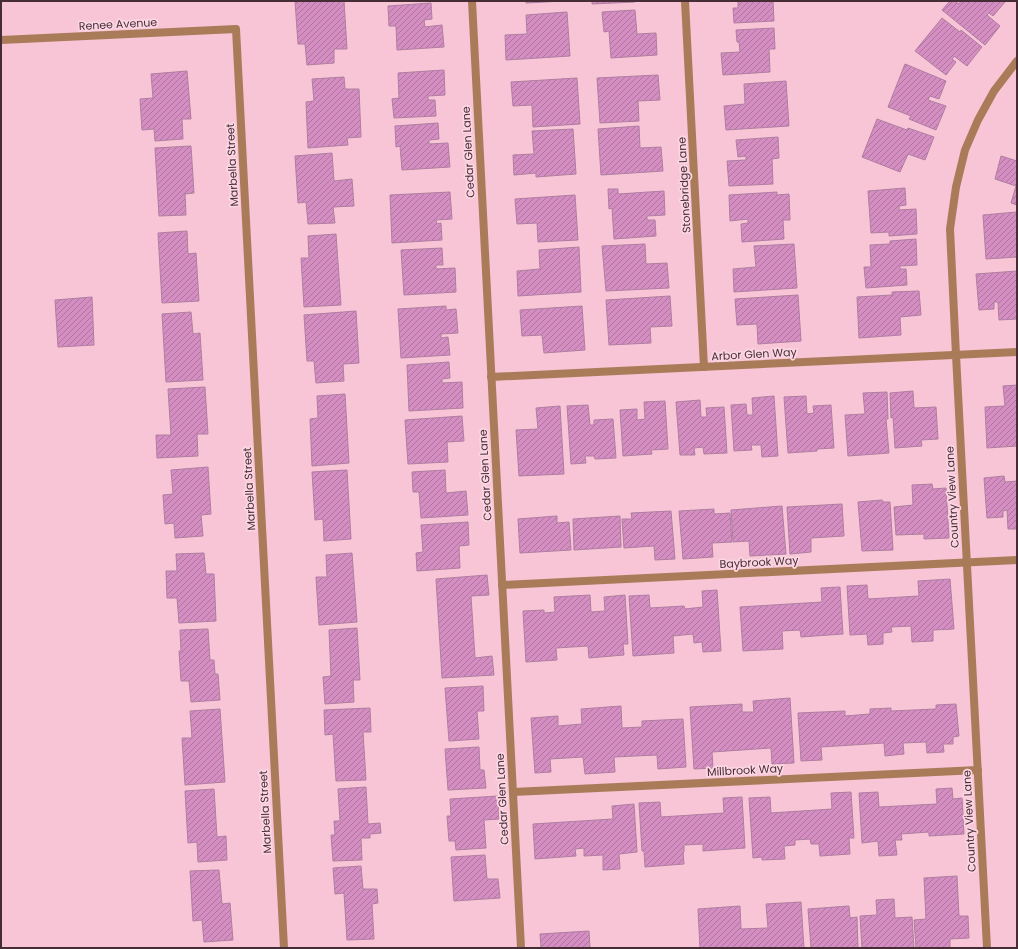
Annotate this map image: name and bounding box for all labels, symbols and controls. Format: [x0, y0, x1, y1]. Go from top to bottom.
street label: Renee Avenue [78, 14, 158, 34]
street label: Cedar Glen Lane [458, 106, 478, 198]
street label: Marbella Street [222, 123, 242, 207]
street label: Stonebridge Lane [673, 136, 695, 234]
street label: Arbor Glen Way [711, 344, 798, 364]
street label: Cedar Glen Lane [475, 429, 495, 521]
street label: Country View Lane [941, 446, 963, 548]
street label: Marbella Street [239, 447, 259, 531]
street label: Baybrook Way [719, 552, 800, 572]
street label: Cedar Glen Lane [492, 753, 512, 845]
street label: Millbrook Way [707, 760, 784, 780]
street label: Marbella Street [255, 770, 275, 854]
street label: Country View Lane [958, 770, 980, 872]

